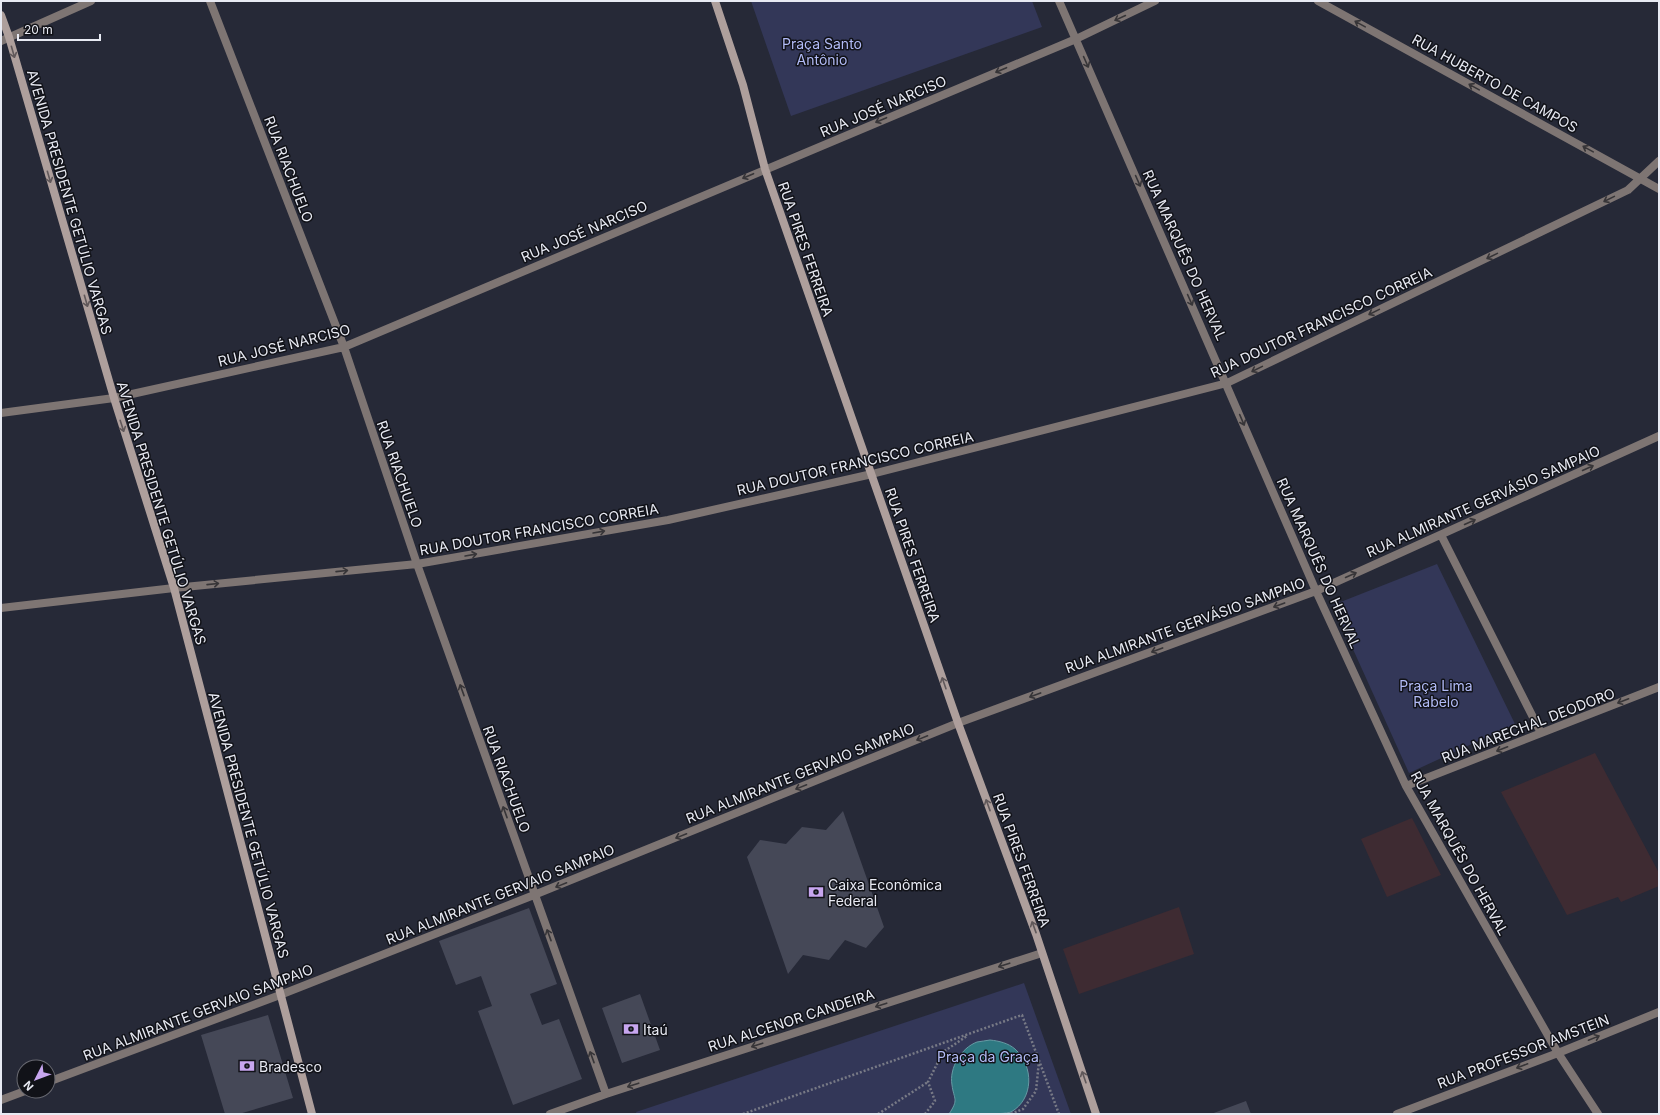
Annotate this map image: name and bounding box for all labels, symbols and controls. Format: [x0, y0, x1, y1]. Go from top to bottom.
one-way arrow [1114, 15, 1126, 22]
scale bar [18, 16, 100, 42]
one-way arrow [1355, 20, 1367, 28]
text: 20 m [24, 22, 53, 37]
street label: RUA HUBERTO DE CAMPOS [1409, 30, 1581, 136]
park label: Praça Santo Antônio [782, 35, 862, 68]
one-way arrow [10, 45, 17, 58]
one-way arrow [1083, 56, 1090, 68]
one-way arrow [996, 67, 1008, 74]
street label: AVENIDA PRESIDENTE GETÚLIO VARGAS [24, 68, 116, 336]
street label: RUA JOSÉ NARCISO [817, 72, 949, 140]
one-way arrow [1468, 82, 1480, 90]
street label: RUA RIACHUELO [261, 113, 317, 225]
one-way arrow [876, 117, 888, 125]
one-way arrow [1582, 145, 1594, 153]
street label: RUA MARQUÊS DO HERVAL [1140, 167, 1230, 343]
one-way arrow [46, 170, 54, 183]
one-way arrow [743, 173, 755, 180]
one-way arrow [1135, 175, 1142, 187]
street label: RUA PIRES FERREIRA [775, 179, 837, 319]
one-way arrow [1603, 196, 1615, 203]
street label: RUA JOSÉ NARCISO [518, 197, 650, 265]
one-way arrow [1486, 253, 1498, 260]
street label: RUA DOUTOR FRANCISCO CORREIA [1208, 263, 1435, 381]
one-way arrow [1187, 294, 1194, 306]
one-way arrow [82, 295, 90, 308]
one-way arrow [1369, 309, 1381, 316]
street label: RUA JOSÉ NARCISO [216, 320, 352, 370]
one-way arrow [1252, 366, 1264, 373]
street label: AVENIDA PRESIDENTE GETÚLIO VARGAS [114, 379, 210, 647]
one-way arrow [1239, 413, 1246, 425]
street label: RUA RIACHUELO [374, 418, 426, 530]
one-way arrow [119, 420, 127, 432]
street label: RUA DOUTOR FRANCISCO CORREIA [735, 427, 975, 499]
street label: RUA ALMIRANTE GERVÁSIO SAMPAIO [1364, 442, 1602, 560]
one-way arrow [1582, 464, 1594, 471]
street label: RUA MARQUÊS DO HERVAL [1274, 475, 1364, 651]
street label: RUA PIRES FERREIRA [882, 485, 944, 625]
street label: RUA DOUTOR FRANCISCO CORREIA [418, 500, 660, 558]
one-way arrow [1463, 517, 1475, 525]
one-way arrow [592, 528, 605, 536]
one-way arrow [464, 550, 477, 558]
one-way arrow [335, 568, 348, 575]
one-way arrow [1345, 571, 1357, 578]
street label: RUA ALMIRANTE GERVÁSIO SAMPAIO [1063, 574, 1307, 676]
one-way arrow [206, 580, 219, 587]
one-way arrow [1274, 601, 1286, 609]
one-way arrow [1152, 646, 1164, 654]
one-way arrow [940, 677, 947, 690]
park label: Praça Lima Rabelo [1399, 677, 1473, 710]
one-way arrow [457, 684, 465, 696]
street label: RUA MARECHAL DEODORO [1439, 684, 1617, 766]
street label: AVENIDA PRESIDENTE GETÚLIO VARGAS [205, 690, 293, 960]
one-way arrow [1030, 691, 1042, 699]
one-way arrow [1617, 698, 1629, 706]
street label: RUA ALMIRANTE GERVAIO SAMPAIO [683, 719, 917, 827]
street label: RUA RIACHUELO [480, 723, 534, 835]
one-way arrow [916, 734, 928, 742]
one-way arrow [1496, 745, 1508, 753]
street label: RUA MARQUÊS DO HERVAL [1408, 768, 1512, 938]
one-way arrow [796, 783, 808, 791]
street label: RUA PIRES FERREIRA [990, 791, 1054, 930]
one-way arrow [984, 800, 992, 812]
one-way arrow [501, 806, 508, 819]
one-way arrow [675, 832, 687, 840]
street label: RUA ALMIRANTE GERVAIO SAMPAIO [383, 840, 617, 948]
place label: Caixa Econômica Federal [828, 876, 942, 909]
one-way arrow [555, 881, 567, 889]
bank icon: Caixa Econômica Federal [807, 883, 825, 901]
one-way arrow [1029, 922, 1037, 934]
one-way arrow [544, 929, 552, 941]
street label: RUA ALMIRANTE GERVAIO SAMPAIO [81, 960, 315, 1064]
one-way arrow [998, 962, 1011, 969]
street label: RUA ALCENOR CANDEIRA [706, 985, 877, 1055]
one-way arrow [874, 1002, 887, 1009]
street label: RUA PROFESSOR AMSTEIN [1435, 1010, 1611, 1092]
bank icon: Itaú [622, 1020, 640, 1038]
place label: Itaú [643, 1021, 668, 1038]
one-way arrow [1588, 1034, 1600, 1041]
one-way arrow [751, 1042, 764, 1049]
park label: Praça da Graça [937, 1048, 1039, 1065]
one-way arrow [588, 1052, 596, 1064]
bank icon: Bradesco [238, 1057, 256, 1075]
place label: Bradesco [259, 1058, 322, 1075]
north arrow [16, 1059, 56, 1099]
one-way arrow [1516, 1063, 1528, 1071]
one-way arrow [1080, 1071, 1087, 1084]
text: N [21, 1078, 37, 1093]
one-way arrow [627, 1082, 640, 1089]

